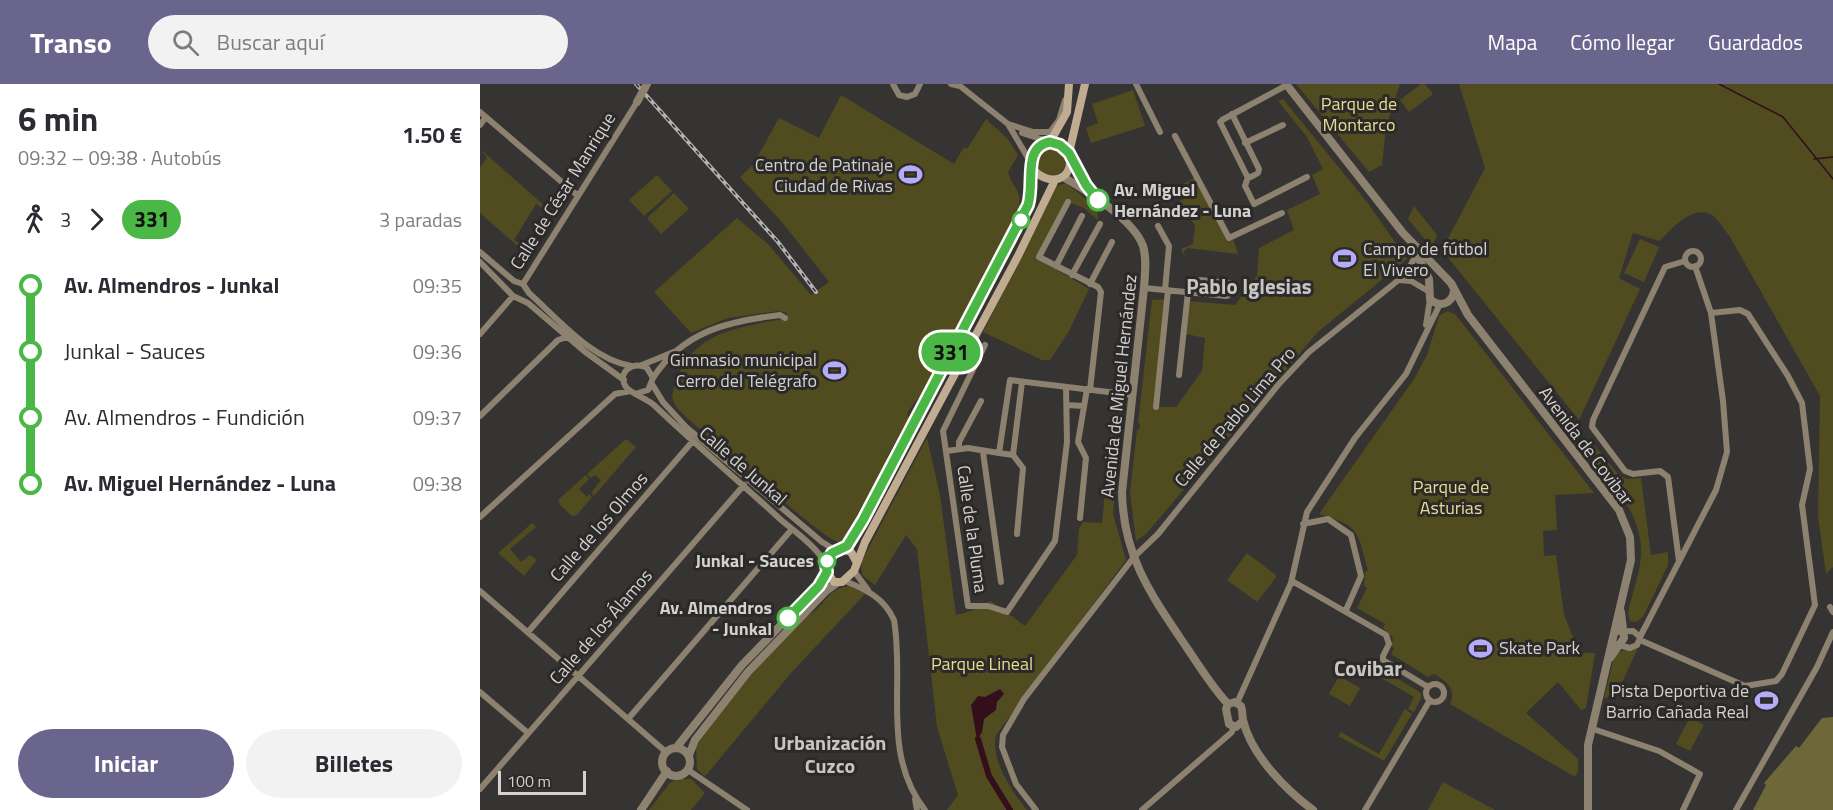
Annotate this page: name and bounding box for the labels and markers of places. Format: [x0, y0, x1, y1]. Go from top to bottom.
place label: Centro de Patinaje Ciudad de Rivas [755, 151, 893, 199]
sports icon: Centro de Patinaje Ciudad de Rivas [898, 162, 924, 188]
place label: Av. Miguel Hernández - Luna [1114, 176, 1251, 224]
marker: Av. Miguel Hernández - Luna [1087, 189, 1109, 211]
unlabelled marker [1012, 211, 1030, 229]
place label: Campo de fútbol El Vivero [1363, 235, 1487, 283]
sports icon: Campo de fútbol El Vivero [1332, 246, 1358, 272]
place label: Gimnasio municipal Cerro del Telégrafo [670, 346, 817, 394]
sports icon: Gimnasio municipal Cerro del Telégrafo [822, 357, 848, 383]
place label: Junkal - Sauces [695, 547, 814, 574]
marker: Junkal - Sauces [818, 552, 836, 570]
place label: Av. Almendros - Junkal [660, 594, 772, 642]
marker: Av. Almendros - Junkal [777, 607, 799, 629]
place label: Skate Park [1499, 634, 1581, 661]
sports icon: Skate Park [1468, 635, 1494, 661]
place label: Pista Deportiva de Barrio Cañada Real [1606, 677, 1749, 725]
sports icon: Pista Deportiva de Barrio Cañada Real [1754, 688, 1780, 714]

